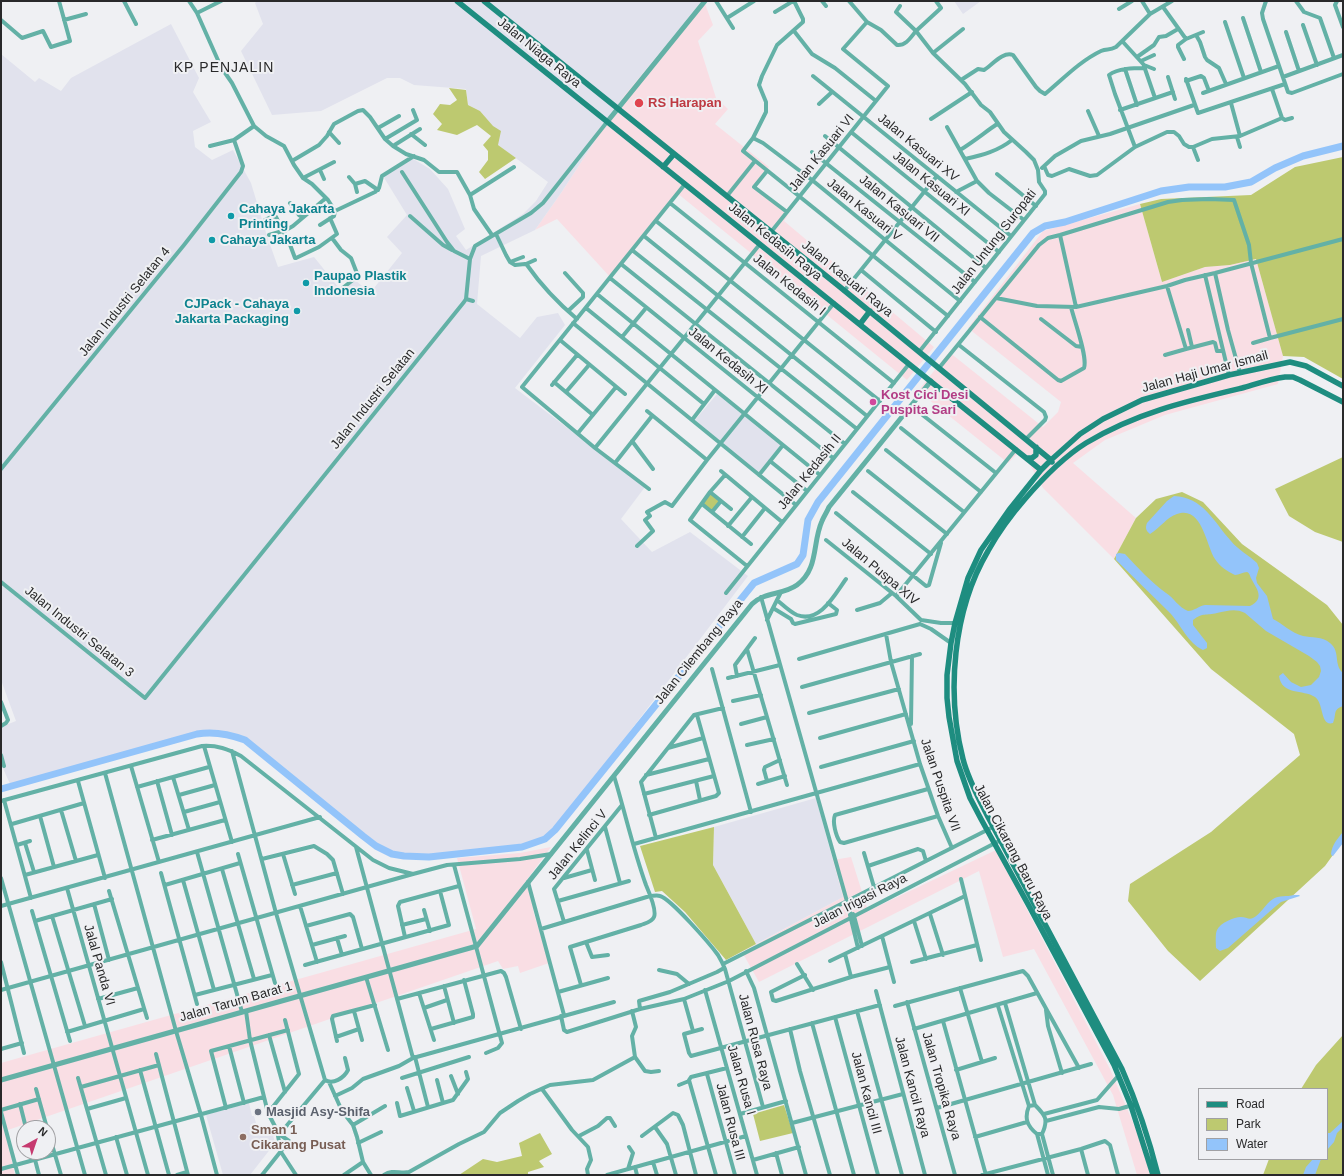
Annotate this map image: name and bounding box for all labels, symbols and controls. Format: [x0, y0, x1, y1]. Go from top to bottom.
street label: Jalan Niaga Raya [494, 15, 584, 91]
district label: KP PENJALIN [174, 60, 274, 76]
place label: RS Harapan [648, 95, 722, 111]
marker: RS Harapan [633, 97, 645, 109]
street label: Jalan Kasuari VI [786, 111, 858, 195]
street label: Jalan Kasuari XV [874, 111, 962, 185]
street label: Jalan Kasuari XI [889, 148, 973, 220]
street label: Jalan Kasuari VII [856, 172, 942, 246]
street label: Jalan Kasuari V [824, 175, 904, 245]
street label: Jalan Untung Suropati [948, 187, 1040, 297]
street label: Jalan Kedasih Raya [725, 200, 825, 284]
place label: Cahaya Jakarta Printing [239, 201, 334, 232]
marker: Cahaya Jakarta Printing [226, 211, 236, 221]
place label: Cahaya Jakarta [220, 232, 315, 248]
marker: Cahaya Jakarta [207, 235, 217, 245]
street label: Jalan Kasuari Raya [798, 237, 896, 321]
street label: Jalan Industri Selatan 4 [76, 244, 174, 360]
street label: Jalan Kedasih I [750, 251, 828, 319]
place label: Paupao Plastik Indonesia [314, 268, 406, 299]
marker: Paupao Plastik Indonesia [301, 278, 311, 288]
place label: CJPack - Cahaya Jakarta Packaging [175, 296, 289, 327]
marker: CJPack - Cahaya Jakarta Packaging [292, 306, 302, 316]
street label: Jalan Kedasih XI [685, 324, 771, 398]
street label: Jalan Industri Selatan [328, 346, 418, 452]
street label: Jalan Haji Umar Ismail [1140, 348, 1270, 396]
place label: Kost Cici Desi Puspita Sari [881, 387, 968, 418]
marker: Kost Cici Desi Puspita Sari [868, 397, 878, 407]
street label: Jalan Kedasih II [775, 431, 845, 513]
street label: Jalan Puspa XIV [838, 535, 922, 609]
street label: Jalan Industri Selatan 3 [21, 583, 137, 681]
street label: Jalan Cilembang Raya [652, 596, 746, 708]
street label: Jalan Puspita VII [917, 736, 963, 834]
street label: Jalan Cikarang Baru Raya [970, 781, 1056, 923]
street label: Jalan Kelinci V [545, 807, 611, 883]
street label: Jalan Irigasi Raya [810, 871, 910, 931]
street label: Jalal Panda VI [80, 923, 118, 1007]
street label: Jalan Tarum Barat 1 [178, 978, 294, 1026]
street label: Jalan Rusa Raya [735, 992, 775, 1092]
street label: Jalan Tropika Raya [918, 1030, 964, 1142]
street label: Jalan Kancil Raya [891, 1035, 933, 1139]
street label: Jalan Rusa I [724, 1043, 758, 1117]
street label: Jalan Kancil III [848, 1050, 884, 1136]
street label: Jalan Rusa III [712, 1082, 748, 1162]
legend [1198, 1088, 1328, 1160]
text: Road [1236, 1097, 1265, 1111]
place label: Masjid Asy-Shifa [266, 1104, 370, 1120]
marker: Masjid Asy-Shifa [253, 1107, 263, 1117]
text: Park [1236, 1117, 1261, 1131]
north arrow [16, 1120, 56, 1160]
place label: Sman 1 Cikarang Pusat [251, 1122, 346, 1153]
text: N [36, 1124, 50, 1139]
marker: Sman 1 Cikarang Pusat [238, 1132, 248, 1142]
text: Water [1236, 1137, 1268, 1151]

